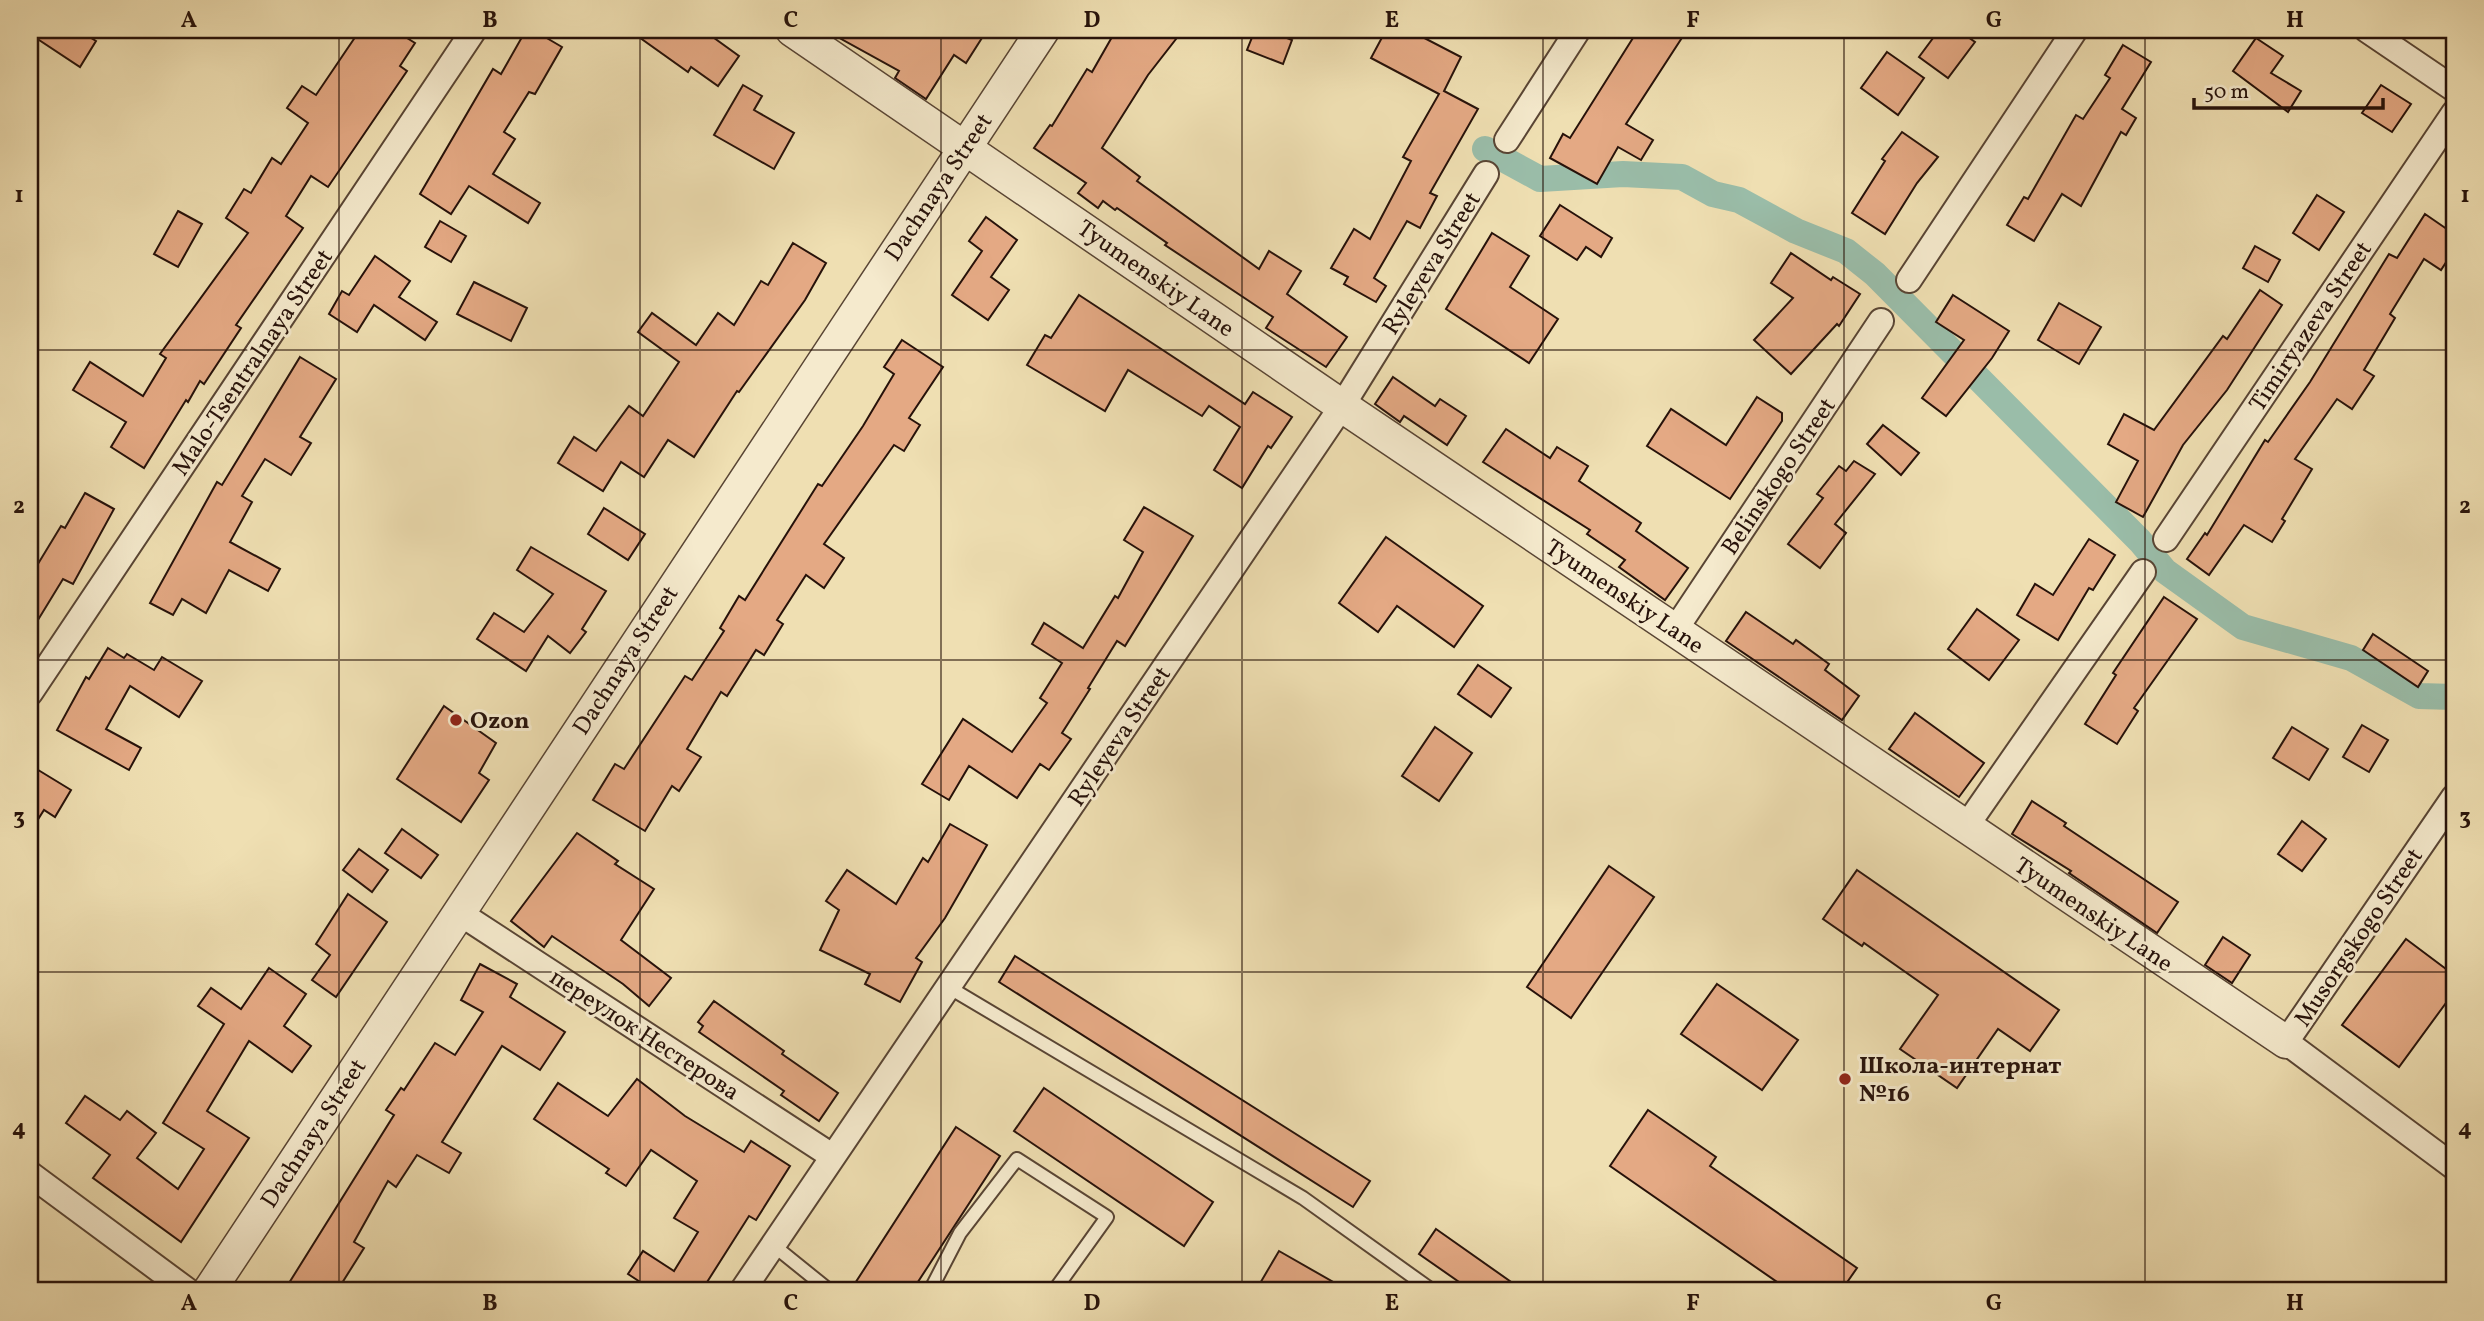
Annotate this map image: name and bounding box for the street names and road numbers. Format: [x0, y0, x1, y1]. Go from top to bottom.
street label: Dachnaya Street [877, 107, 1002, 269]
street label: Ryleyeva Street [1375, 186, 1490, 342]
street label: Tyumenskiy Lane [1069, 213, 1240, 347]
street label: Timiryazeva Street [2242, 235, 2381, 419]
street label: Malo-Tsentralnaya Street [165, 243, 342, 483]
street label: Belinskogo Street [1714, 392, 1845, 563]
street label: Tyumenskiy Lane [1538, 532, 1710, 663]
street label: Dachnaya Street [566, 580, 688, 743]
street label: Ryleyeva Street [1061, 660, 1180, 814]
street label: Musorgskogo Street [2287, 842, 2432, 1034]
street label: Tyumenskiy Lane [2007, 850, 2179, 981]
street label: переулок Нестерова [542, 961, 746, 1110]
street label: Dachnaya Street [254, 1053, 376, 1216]

